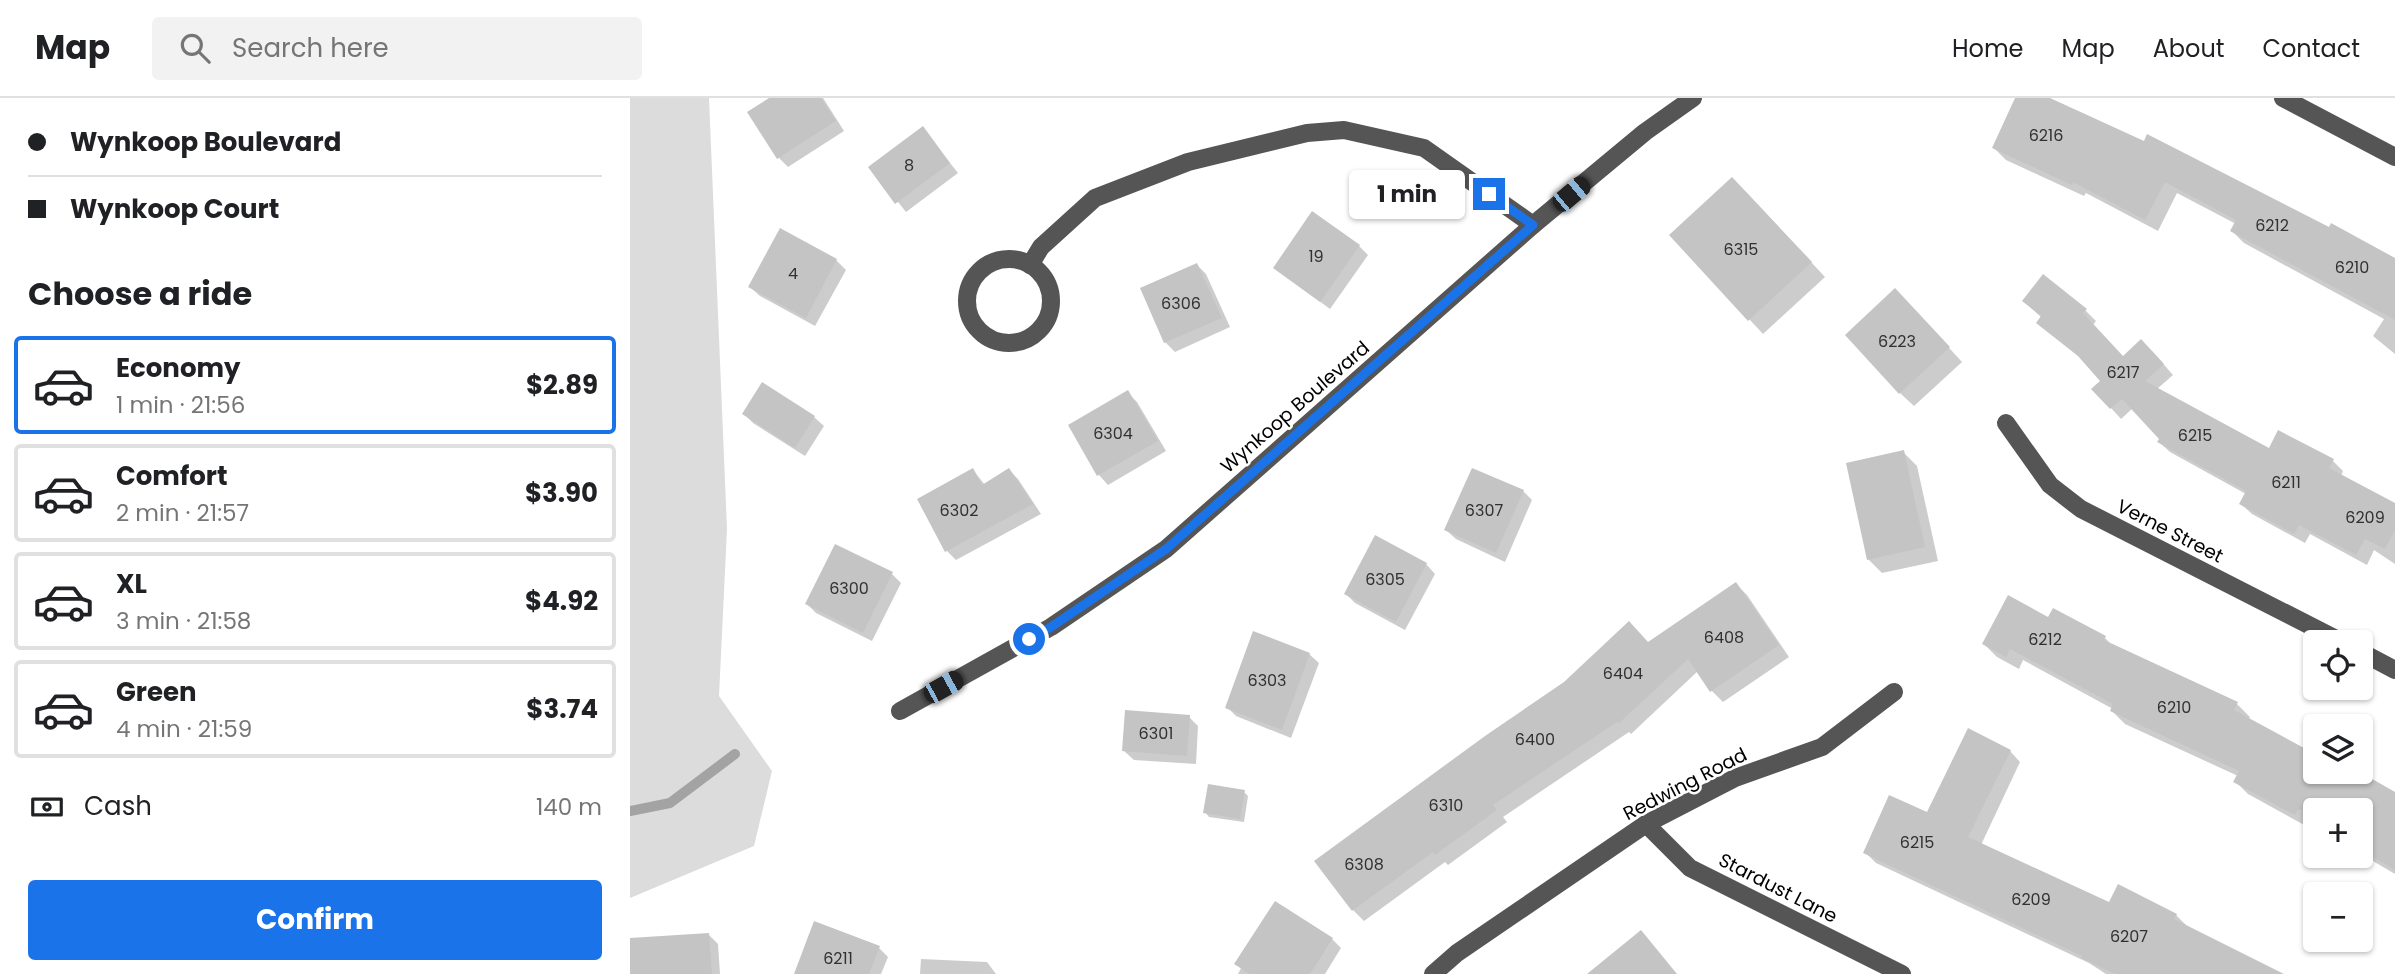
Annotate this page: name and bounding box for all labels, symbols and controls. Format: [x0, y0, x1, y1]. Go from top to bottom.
search box [152, 17, 642, 80]
text: Map [35, 24, 110, 71]
icon: search [176, 29, 214, 67]
text: Search here [232, 30, 389, 66]
text: Home [1952, 32, 2024, 65]
text: Map [2062, 32, 2115, 65]
text: About [2153, 32, 2224, 65]
text: Contact [2262, 32, 2360, 65]
text: Wynkoop Boulevard [70, 124, 341, 160]
house number: 6216 [2029, 124, 2063, 147]
house number: 8 [904, 154, 914, 177]
callout: 1 min [1349, 170, 1464, 218]
car [1549, 172, 1594, 216]
text: 1 min [1377, 178, 1437, 210]
route end [1473, 178, 1505, 210]
text: Wynkoop Court [70, 191, 279, 227]
house number: 6212 [2255, 214, 2289, 237]
house number: 6315 [1724, 238, 1758, 261]
house number: 19 [1308, 245, 1324, 268]
house number: 6210 [2335, 256, 2369, 279]
house number: 4 [788, 262, 798, 285]
text: Choose a ride [28, 271, 252, 316]
house number: 6306 [1161, 292, 1201, 315]
house number: 6223 [1878, 330, 1916, 353]
street label: Wynkoop Boulevard [1215, 335, 1375, 479]
text: Economy [116, 350, 240, 386]
icon: car [32, 354, 95, 417]
house number: 6217 [2106, 361, 2140, 384]
text: $2.89 [526, 367, 598, 403]
text: 1 min · 21:56 [116, 389, 245, 421]
house number: 6304 [1093, 422, 1133, 445]
house number: 6215 [2178, 424, 2212, 447]
text: Comfort [116, 458, 228, 494]
icon: car [32, 462, 95, 525]
house number: 6211 [2271, 471, 2301, 494]
text: $3.90 [525, 475, 598, 511]
street label: Verne Street [2112, 493, 2228, 569]
text: 2 min · 21:57 [116, 497, 249, 529]
house number: 6302 [940, 499, 978, 522]
house number: 6307 [1465, 499, 1503, 522]
house number: 6209 [2345, 506, 2385, 529]
text: XL [116, 566, 147, 602]
house number: 6305 [1365, 568, 1405, 591]
icon: car [32, 570, 95, 633]
house number: 6300 [829, 577, 869, 600]
text: $4.92 [525, 583, 598, 619]
text: 3 min · 21:58 [116, 605, 251, 637]
route start [1013, 623, 1045, 655]
house number: 6408 [1704, 626, 1744, 649]
house number: 6212 [2028, 628, 2062, 651]
map controls [2303, 630, 2373, 952]
button: locate [2303, 630, 2373, 700]
house number: 6404 [1603, 662, 1643, 685]
car [920, 668, 967, 706]
house number: 6303 [1247, 669, 1287, 692]
text: Green [116, 674, 197, 710]
icon: car [32, 678, 95, 741]
text: $3.74 [526, 691, 598, 727]
house number: 6210 [2157, 696, 2191, 719]
text: 4 min · 21:59 [116, 713, 252, 745]
button: layers [2303, 714, 2373, 784]
house number: 6301 [1139, 722, 1173, 745]
house number: 6400 [1515, 728, 1555, 751]
street label: Redwing Road [1618, 741, 1752, 827]
icon: cash [28, 788, 66, 826]
text: Cash [84, 788, 152, 824]
text: 140 m [536, 791, 602, 823]
house number: 6310 [1429, 794, 1463, 817]
button: + [2303, 798, 2373, 868]
house number: 6215 [1900, 831, 1934, 854]
street label: Stardust Lane [1714, 846, 1842, 930]
house number: 6308 [1344, 853, 1384, 876]
button: Confirm [28, 880, 602, 960]
button: − [2303, 882, 2373, 952]
house number: 6209 [2011, 888, 2051, 911]
house number: 6207 [2110, 925, 2148, 948]
house number: 6211 [823, 947, 853, 970]

